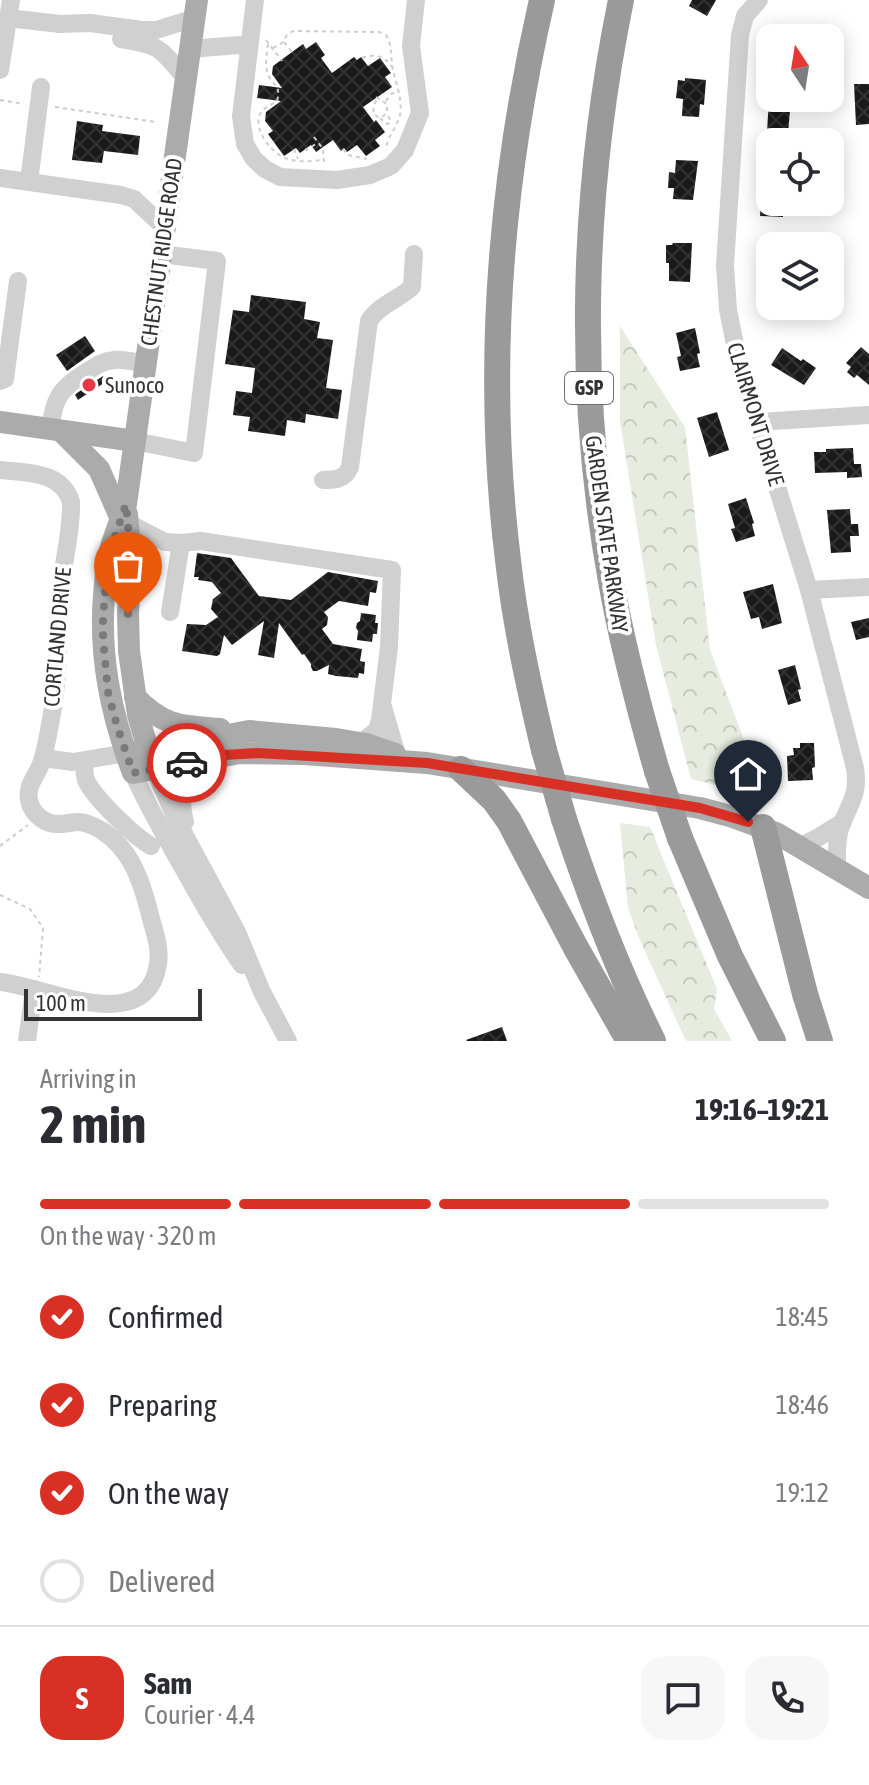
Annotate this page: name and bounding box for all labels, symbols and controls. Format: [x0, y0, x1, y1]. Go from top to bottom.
north arrow [756, 24, 844, 112]
map controls [756, 24, 844, 320]
button: locate [756, 128, 844, 216]
street label: CHESTNUT RIDGE ROAD [135, 156, 187, 348]
button: layers [756, 232, 844, 320]
street label: CLAIRMONT DRIVE [722, 339, 790, 489]
place label: Sunoco [105, 372, 164, 398]
road number: GSP [565, 372, 613, 404]
marker: Sunoco [80, 376, 98, 394]
street label: GARDEN STATE PARKWAY [580, 434, 634, 634]
pin [94, 532, 162, 614]
icon: bag [106, 544, 150, 588]
street label: CORTLAND DRIVE [38, 566, 76, 708]
courier [147, 723, 227, 803]
pin [714, 740, 782, 822]
icon: car [165, 741, 209, 785]
icon: home [726, 752, 770, 796]
scale bar [24, 985, 202, 1021]
text: 100 m [36, 990, 86, 1016]
text: Arriving in [40, 1064, 137, 1094]
text: 19:16–19:21 [695, 1092, 829, 1126]
text: 2 min [40, 1094, 146, 1154]
text: On the way · 320 m [40, 1221, 217, 1251]
icon: check [40, 1295, 84, 1339]
text: Confirmed [108, 1300, 223, 1334]
text: 18:45 [775, 1302, 829, 1332]
icon: check [40, 1383, 84, 1427]
text: Preparing [108, 1388, 217, 1422]
text: 18:46 [775, 1390, 829, 1420]
icon: check [40, 1471, 84, 1515]
text: On the way [108, 1476, 229, 1510]
text: 19:12 [775, 1478, 829, 1508]
text: Delivered [108, 1564, 216, 1598]
button: chat [641, 1656, 725, 1740]
button: phone [745, 1656, 829, 1740]
text: Sam [144, 1666, 192, 1700]
text: S [76, 1681, 88, 1715]
text: Courier · 4.4 [144, 1700, 255, 1730]

